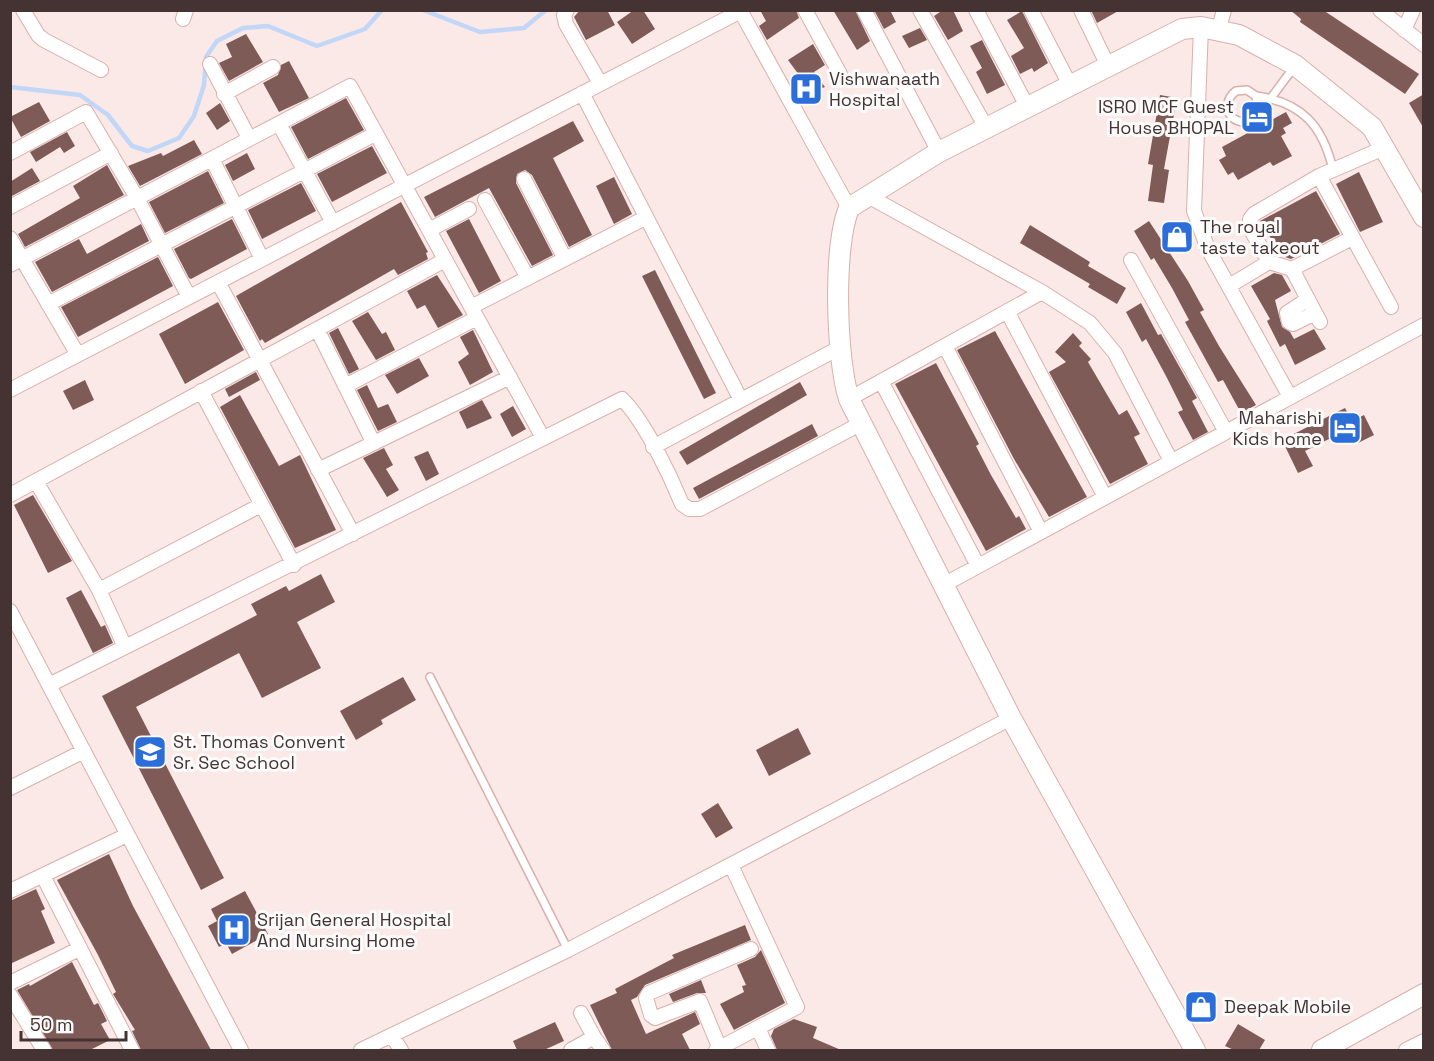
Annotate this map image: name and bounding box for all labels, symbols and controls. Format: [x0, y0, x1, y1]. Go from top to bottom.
place label: Vishwanaath Hospital [829, 67, 940, 111]
hospital icon: Vishwanaath Hospital [788, 71, 824, 107]
place label: ISRO MCF Guest House BHOPAL [1098, 95, 1234, 139]
hotel icon: ISRO MCF Guest House BHOPAL [1239, 99, 1275, 135]
place label: The royal taste takeout [1200, 215, 1320, 259]
shop icon: The royal taste takeout [1159, 219, 1195, 255]
place label: Maharishi Kids home [1233, 406, 1322, 450]
hotel icon: Maharishi Kids home [1327, 410, 1363, 446]
place label: St. Thomas Convent Sr. Sec School [173, 730, 346, 774]
school or university icon: St. Thomas Convent Sr. Sec School [132, 734, 168, 770]
place label: Srijan General Hospital And Nursing Home [257, 908, 451, 952]
hospital icon: Srijan General Hospital And Nursing Home [216, 912, 252, 948]
shop icon: Deepak Mobile [1183, 989, 1219, 1025]
place label: Deepak Mobile [1224, 995, 1351, 1018]
scale bar [21, 1004, 126, 1042]
text: 50 m [30, 1013, 72, 1036]

